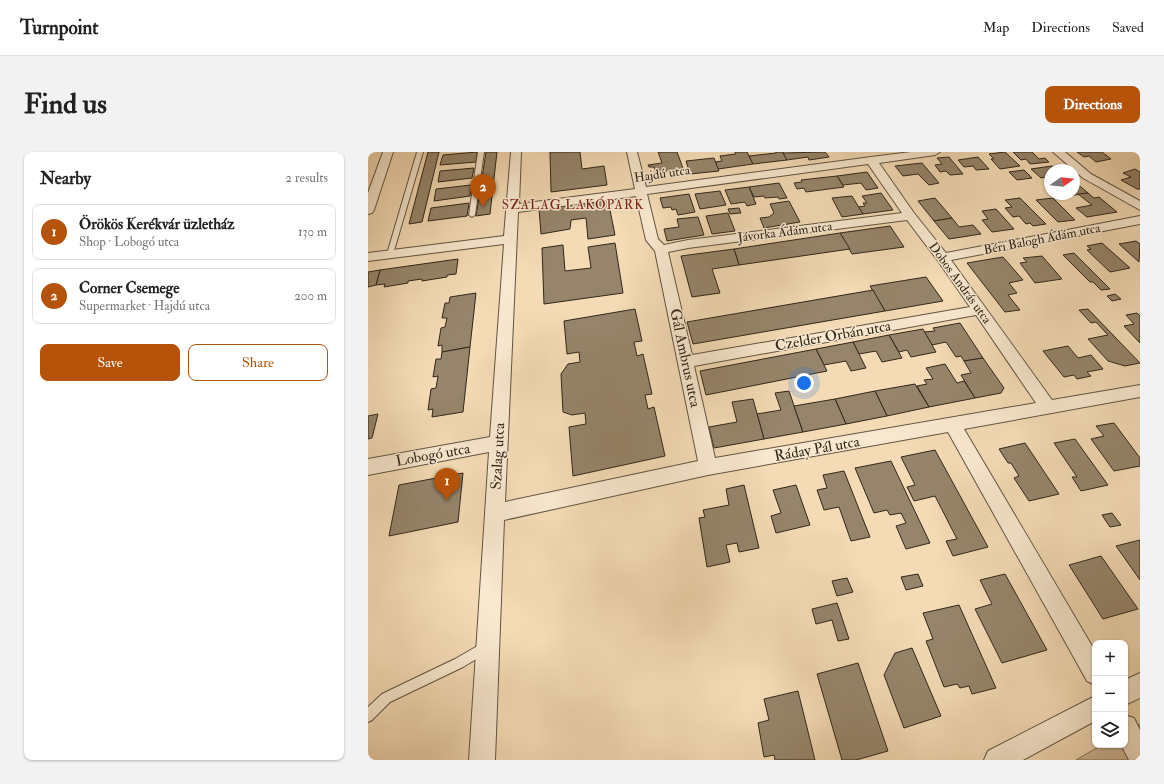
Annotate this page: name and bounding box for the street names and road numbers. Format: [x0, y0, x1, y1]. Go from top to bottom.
street label: Hajdú utca [633, 162, 692, 186]
street label: Jávorka Ádám utca [736, 217, 834, 246]
street label: Béri Balogh Ádám utca [982, 219, 1102, 258]
street label: Dobos András utca [925, 239, 995, 327]
street label: Gál Ambrus utca [665, 307, 705, 410]
street label: Czelder Orbán utca [773, 316, 893, 356]
street label: Szalag utca [487, 421, 509, 490]
street label: Ráday Pál utca [773, 432, 862, 466]
street label: Lobogó utca [394, 439, 473, 471]

